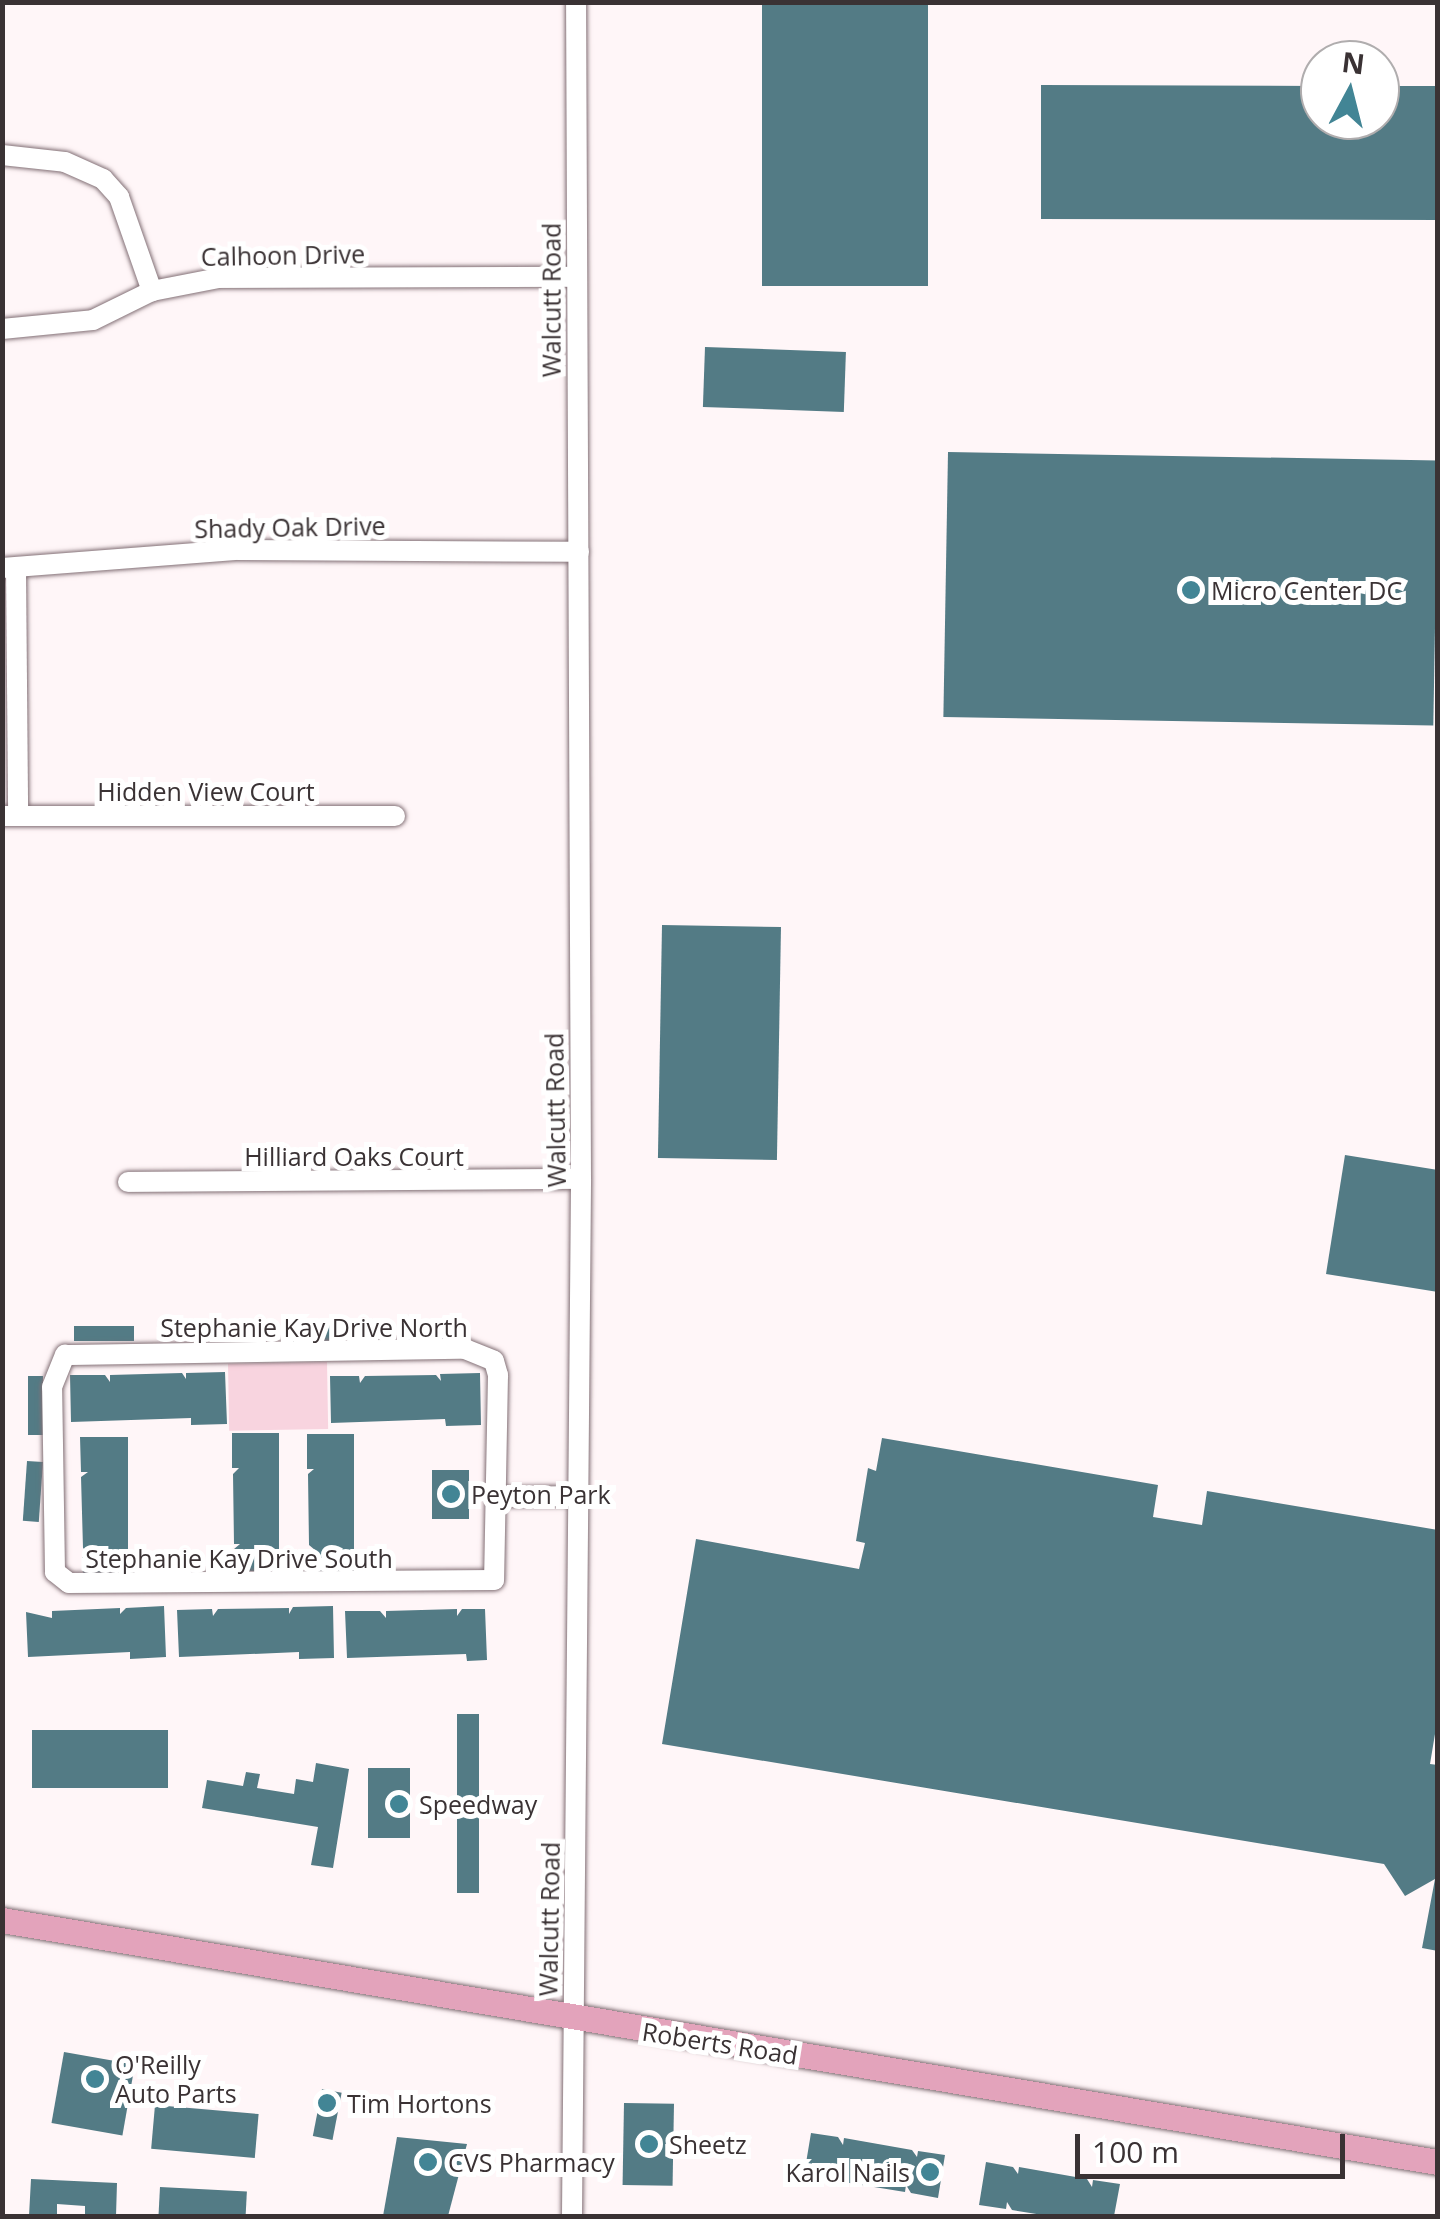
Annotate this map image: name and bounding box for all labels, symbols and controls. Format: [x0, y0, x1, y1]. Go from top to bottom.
north arrow [1300, 40, 1400, 140]
text: N [1340, 42, 1367, 82]
street label: Walcutt Road [536, 223, 566, 377]
street label: Calhoon Drive [201, 239, 365, 271]
street label: Shady Oak Drive [194, 510, 386, 544]
place label: Micro Center DC [1211, 575, 1402, 605]
marker: Micro Center DC [1180, 579, 1202, 601]
street label: Hidden View Court [97, 776, 315, 806]
street label: Walcutt Road [539, 1032, 571, 1188]
street label: Hilliard Oaks Court [244, 1141, 464, 1171]
street label: Stephanie Kay Drive North [160, 1312, 468, 1342]
place label: Peyton Park [471, 1479, 611, 1509]
marker: Peyton Park [440, 1483, 462, 1505]
street label: Stephanie Kay Drive South [85, 1543, 393, 1573]
place label: Speedway [419, 1789, 537, 1819]
marker: Speedway [388, 1793, 410, 1815]
street label: Walcutt Road [533, 1841, 565, 1997]
street label: Roberts Road [640, 2016, 800, 2070]
place label: O'Reilly Auto Parts [115, 2050, 237, 2109]
marker: O'Reilly Auto Parts [84, 2068, 106, 2090]
place label: Tim Hortons [347, 2088, 492, 2118]
marker: Tim Hortons [316, 2092, 338, 2114]
scale bar [1080, 2114, 1350, 2176]
place label: Sheetz [669, 2129, 747, 2159]
text: 100 m [1092, 2131, 1179, 2172]
marker: Sheetz [638, 2133, 660, 2155]
place label: CVS Pharmacy [448, 2147, 615, 2177]
marker: CVS Pharmacy [417, 2151, 439, 2173]
place label: Karol Nails [785, 2157, 910, 2187]
marker: Karol Nails [919, 2161, 941, 2183]

